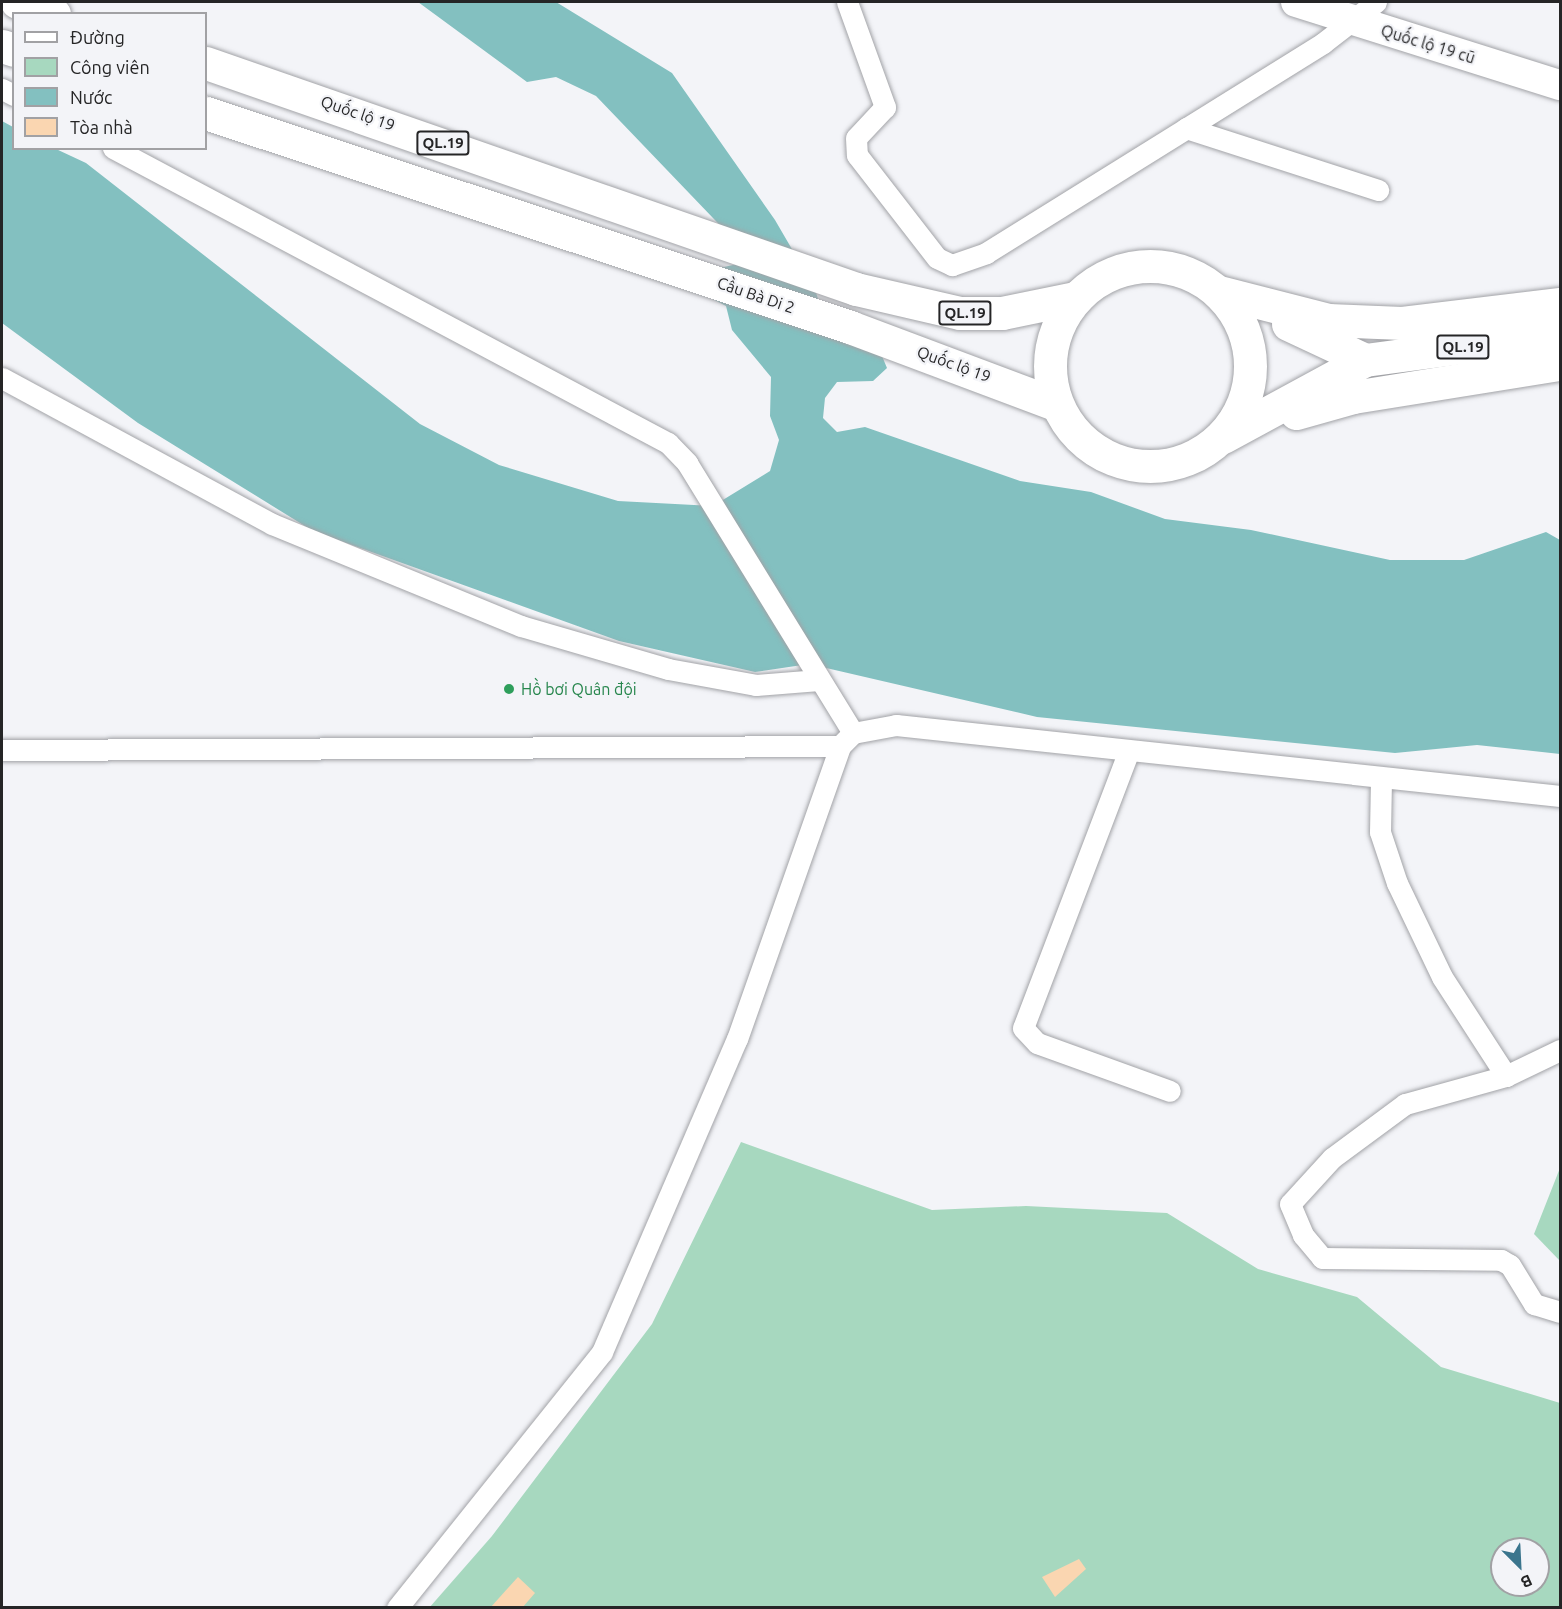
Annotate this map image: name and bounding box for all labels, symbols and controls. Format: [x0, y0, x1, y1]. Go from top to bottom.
legend [12, 12, 207, 150]
street label: Quốc lộ 19 cũ [1379, 21, 1477, 67]
text: Đường [70, 27, 125, 47]
text: Công viên [70, 57, 150, 77]
text: Nước [70, 87, 112, 107]
street label: Quốc lộ 19 [318, 91, 398, 135]
text: Tòa nhà [70, 117, 133, 137]
road number: QL.19 [416, 131, 470, 155]
street label: Cầu Bà Di 2 [715, 273, 797, 317]
road number: QL.19 [938, 301, 992, 325]
road number: QL.19 [1436, 335, 1490, 359]
street label: Quốc lộ 19 [914, 342, 994, 386]
place label: Hồ bơi Quân đội [521, 679, 637, 699]
marker: Hồ bơi Quân đội [502, 682, 516, 696]
north arrow [1490, 1537, 1550, 1597]
text: B [1518, 1571, 1535, 1592]

